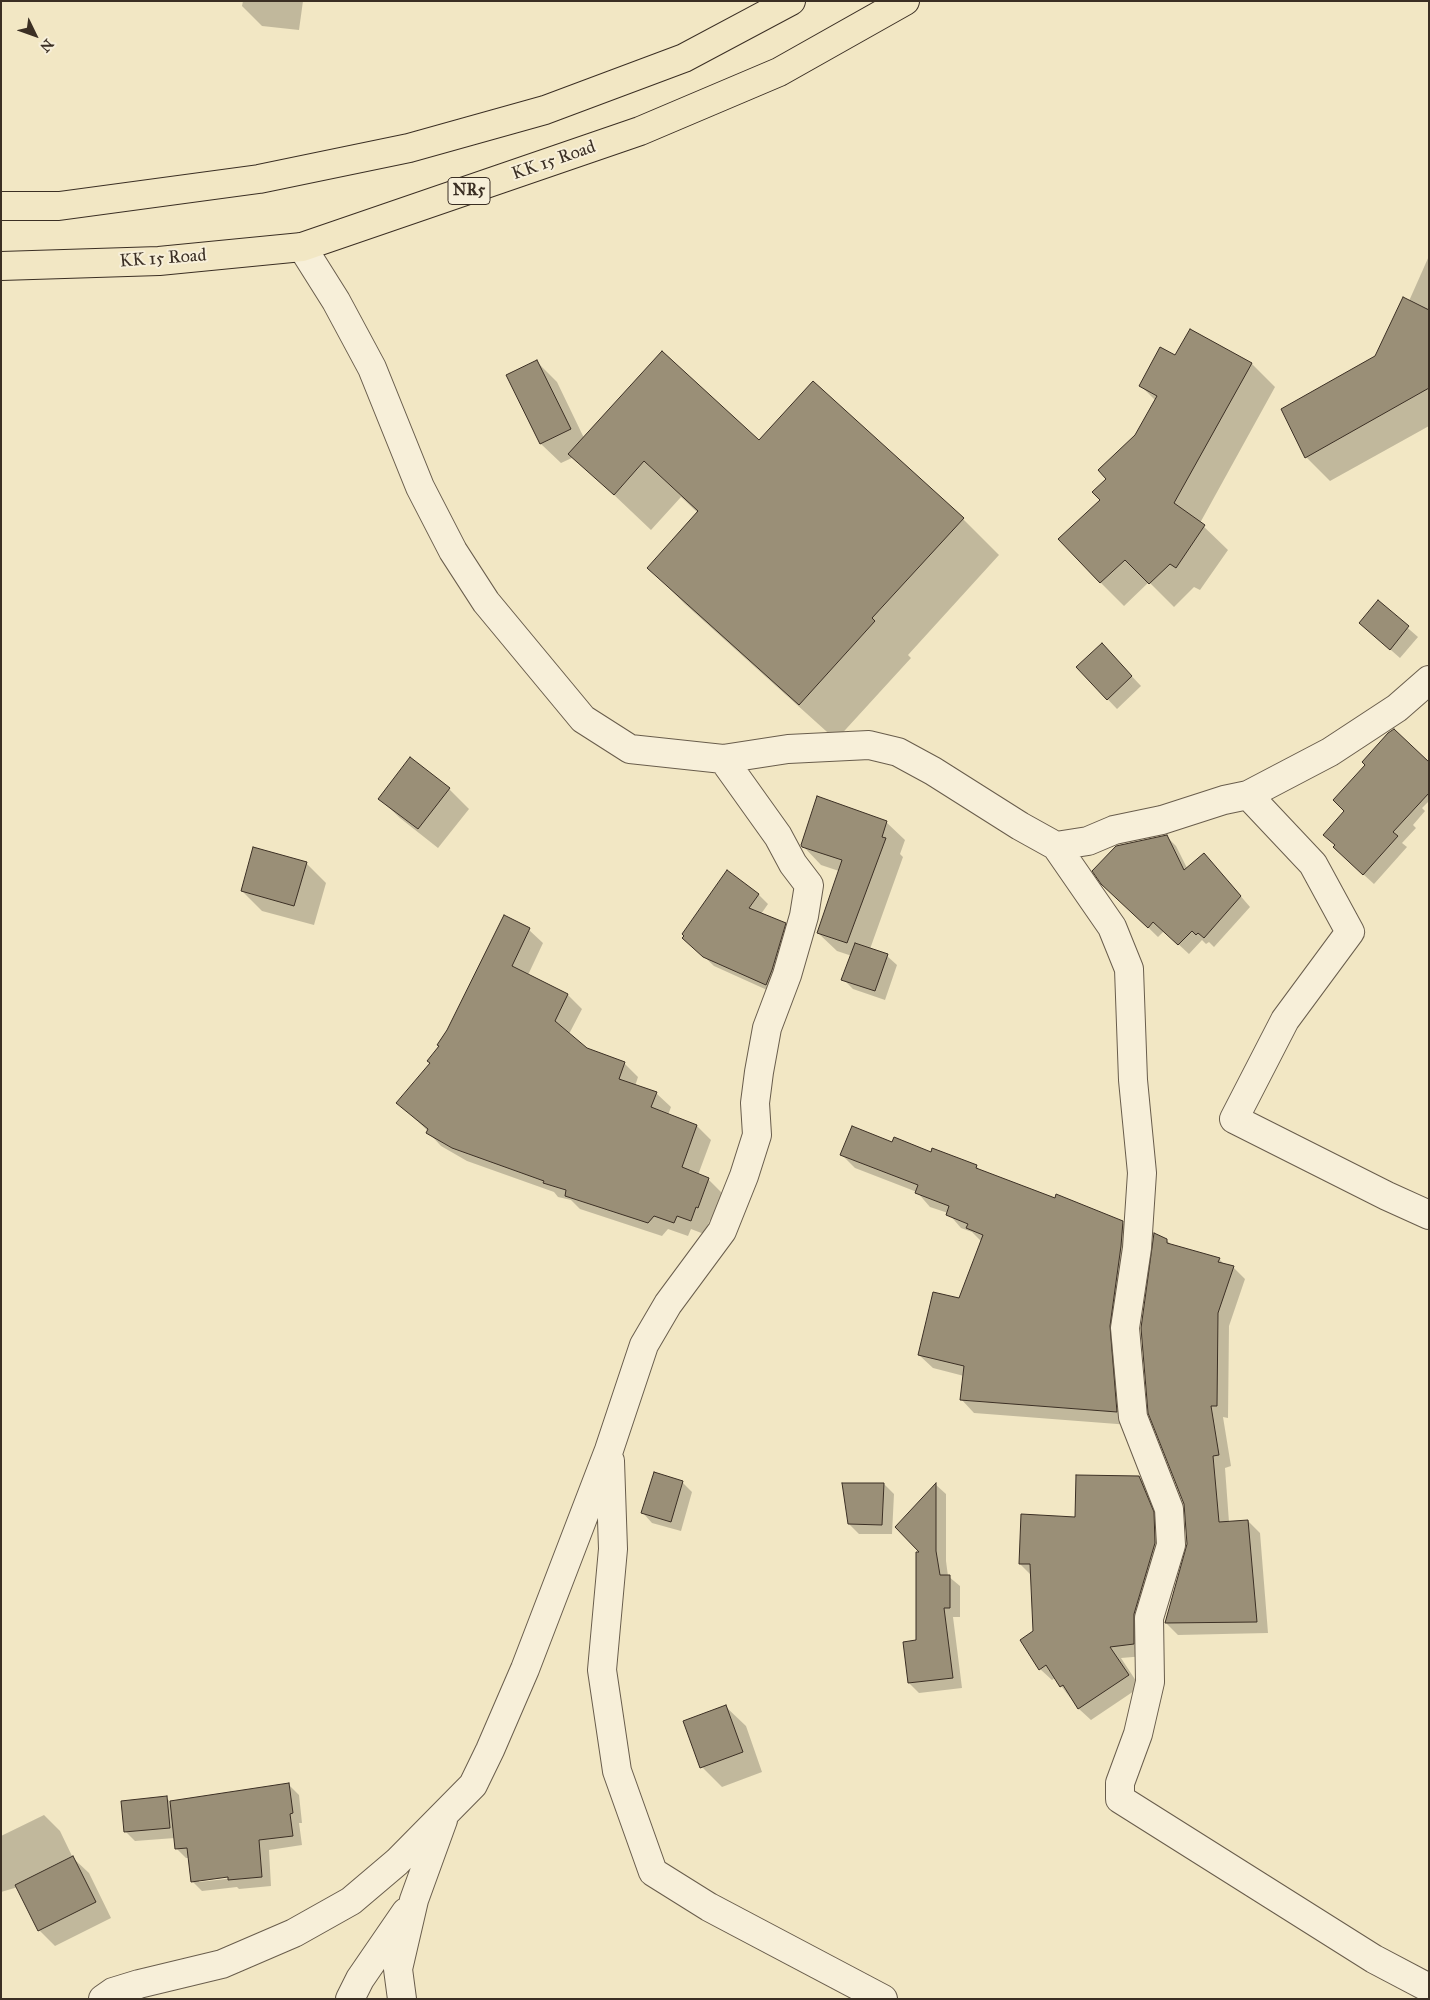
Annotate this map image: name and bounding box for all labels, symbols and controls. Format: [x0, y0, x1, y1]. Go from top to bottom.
north arrow [10, 10, 60, 60]
text: N [36, 35, 57, 55]
street label: KK 15 Road [509, 137, 599, 185]
road number: NR5 [448, 178, 490, 205]
street label: KK 15 Road [119, 245, 207, 273]

